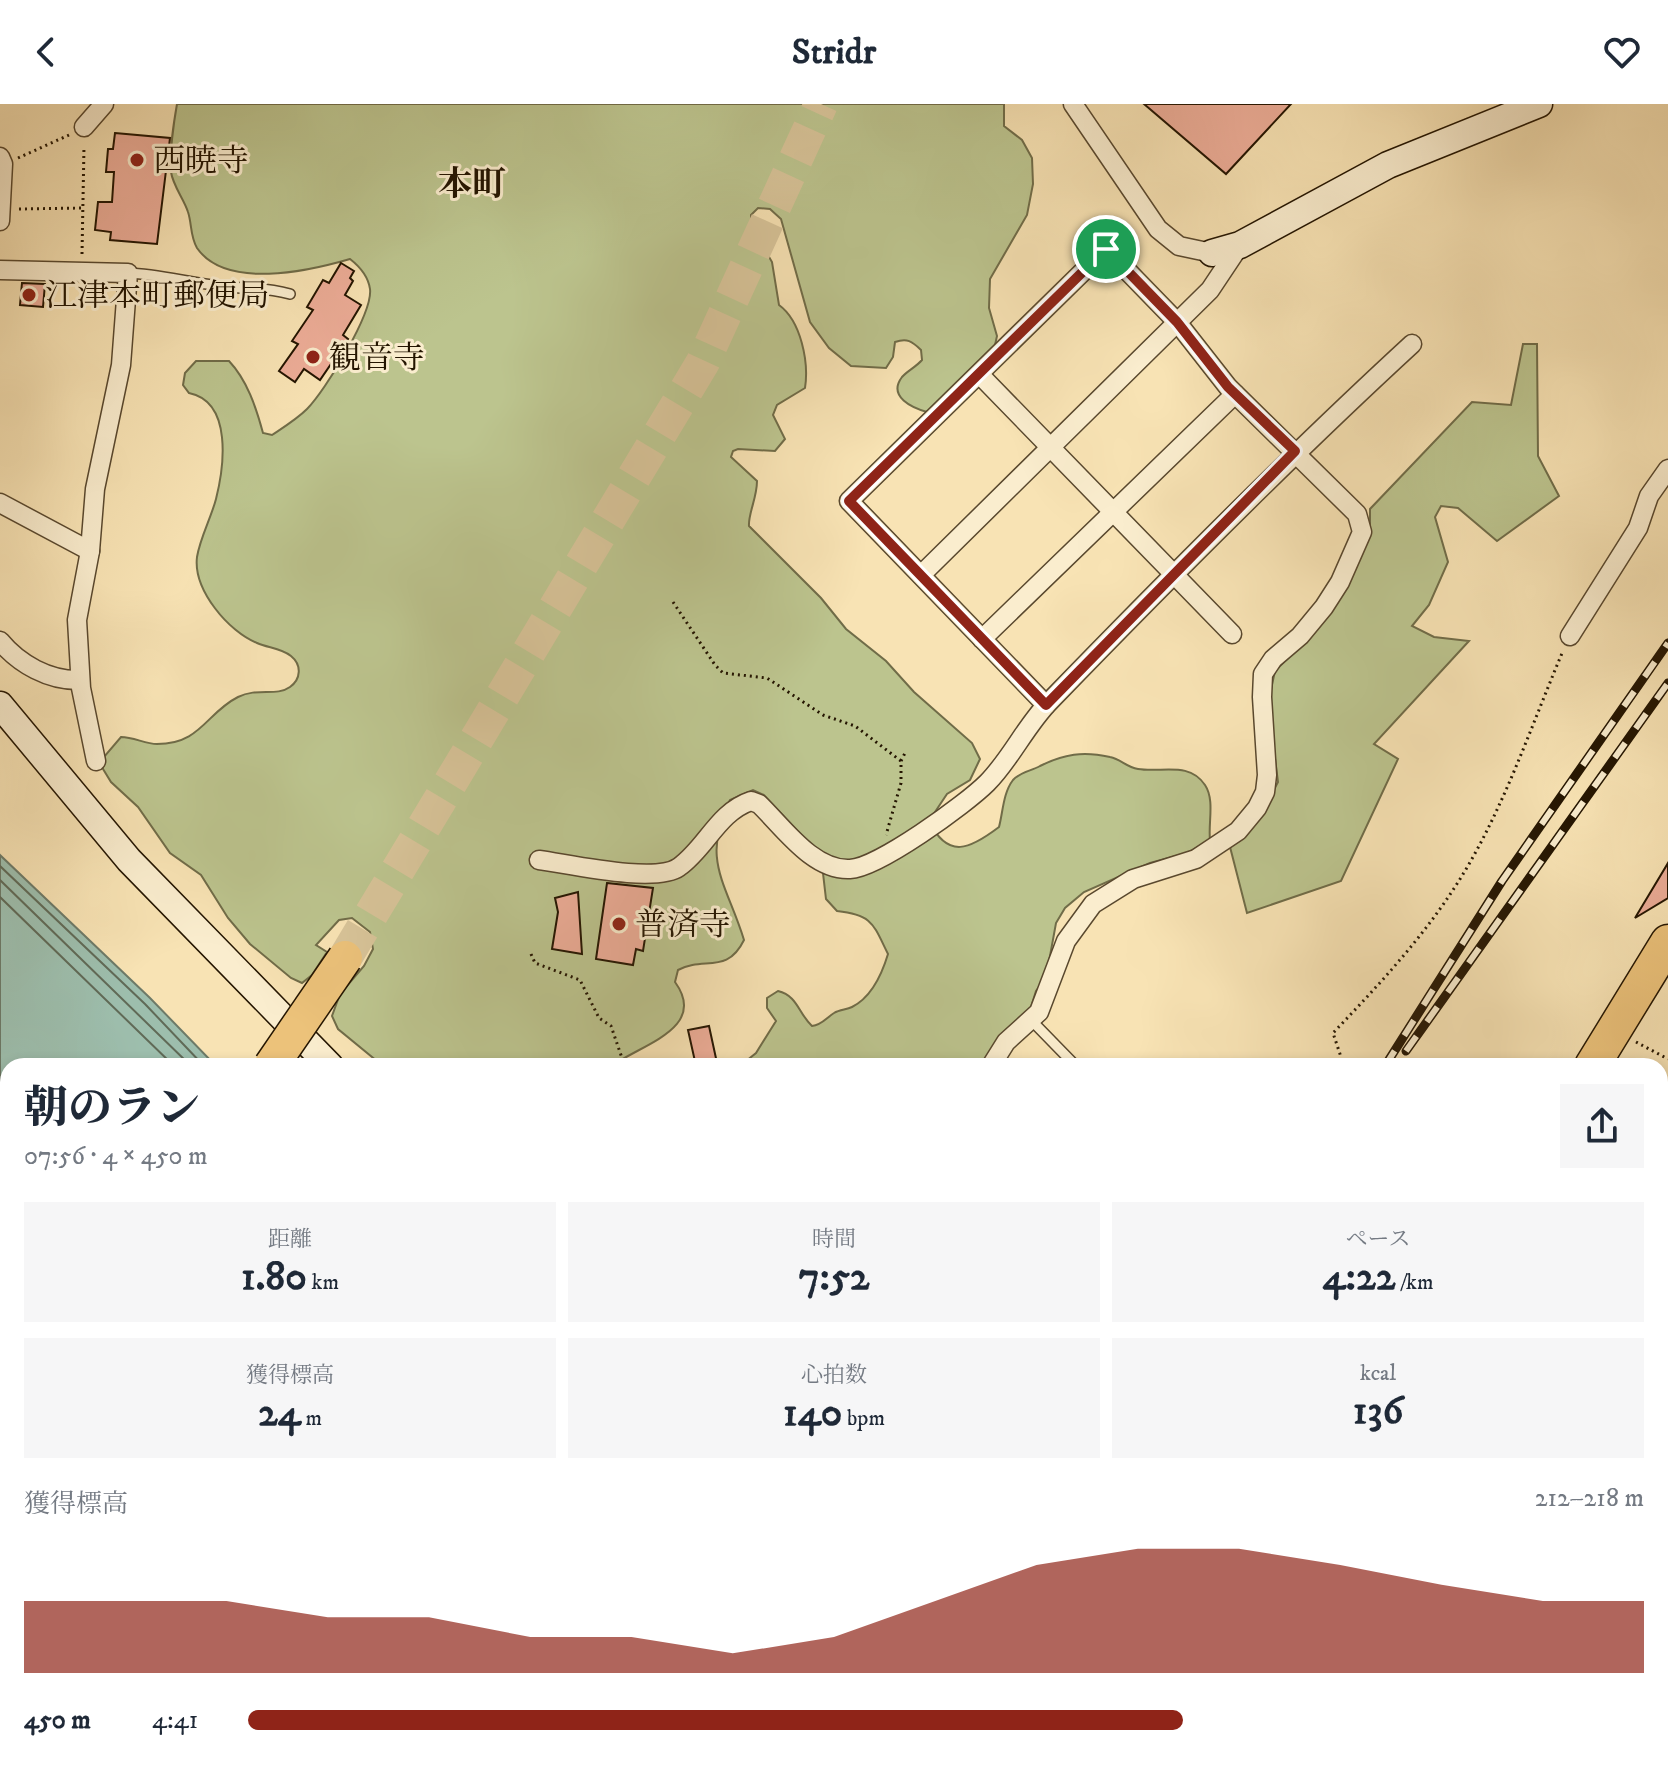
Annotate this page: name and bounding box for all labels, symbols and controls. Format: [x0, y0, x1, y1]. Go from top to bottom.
icon: back [24, 30, 68, 74]
text: Stridr [792, 30, 876, 75]
icon: heart [1600, 30, 1644, 74]
place label: 西暁寺 [153, 142, 249, 182]
marker: 西暁寺 [128, 151, 146, 169]
district label: 本町 [438, 164, 506, 206]
pin [1072, 215, 1140, 283]
icon: arrive [1084, 227, 1128, 271]
place label: 江津本町郵便局 [45, 277, 269, 317]
marker: 江津本町郵便局 [20, 286, 38, 304]
place label: 観音寺 [329, 339, 425, 379]
marker: 観音寺 [304, 348, 322, 366]
place label: 普済寺 [635, 906, 731, 946]
marker: 普済寺 [610, 915, 628, 933]
text: 朝のラン [24, 1082, 200, 1137]
button: share [1560, 1084, 1644, 1168]
text: 07:56 · 4 × 450 m [24, 1140, 208, 1173]
text: 距離 [268, 1226, 312, 1253]
text: 時間 [812, 1226, 856, 1253]
text: ペース [1346, 1226, 1410, 1253]
text: 1.80 [241, 1253, 307, 1303]
text: 7:52 [798, 1253, 870, 1303]
text: 4:22 [1323, 1253, 1395, 1303]
text: km [307, 1269, 339, 1296]
text: /km [1395, 1269, 1433, 1296]
text: kcal [1360, 1360, 1396, 1387]
text: 獲得標高 [246, 1362, 334, 1389]
text: 心拍数 [801, 1362, 867, 1389]
text: 136 [1353, 1387, 1403, 1437]
text: 24 [258, 1389, 301, 1439]
text: 140 [783, 1389, 842, 1439]
text: m [301, 1405, 322, 1432]
text: bpm [842, 1405, 885, 1432]
text: 212–218 m [1535, 1482, 1644, 1515]
text: 獲得標高 [24, 1488, 128, 1521]
text: 450 m [24, 1704, 91, 1737]
text: 4:41 [152, 1704, 198, 1737]

